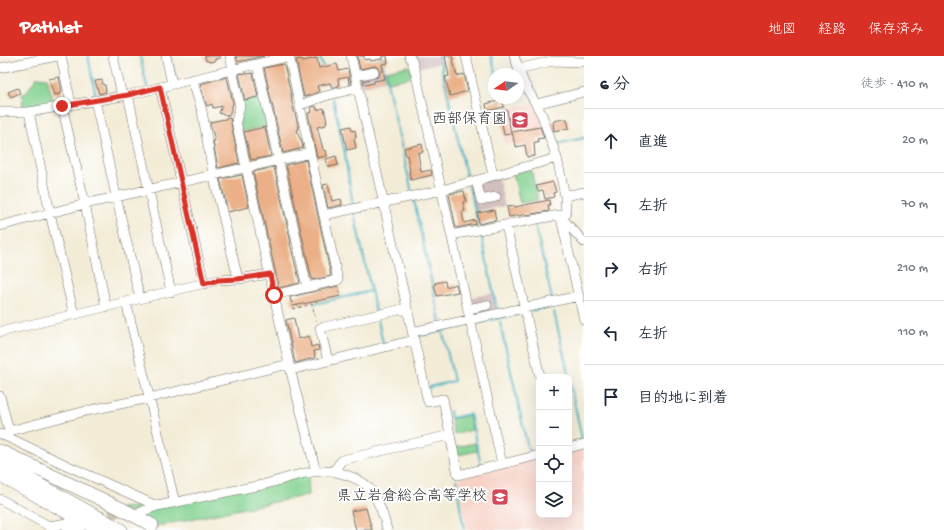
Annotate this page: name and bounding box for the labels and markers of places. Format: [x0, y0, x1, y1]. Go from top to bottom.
place label: 西部保育園 [432, 110, 507, 129]
school or university icon: 西部保育園 [510, 110, 530, 130]
place label: 県立岩倉総合高等学校 [337, 487, 487, 506]
school or university icon: 県立岩倉総合高等学校 [490, 487, 510, 507]

